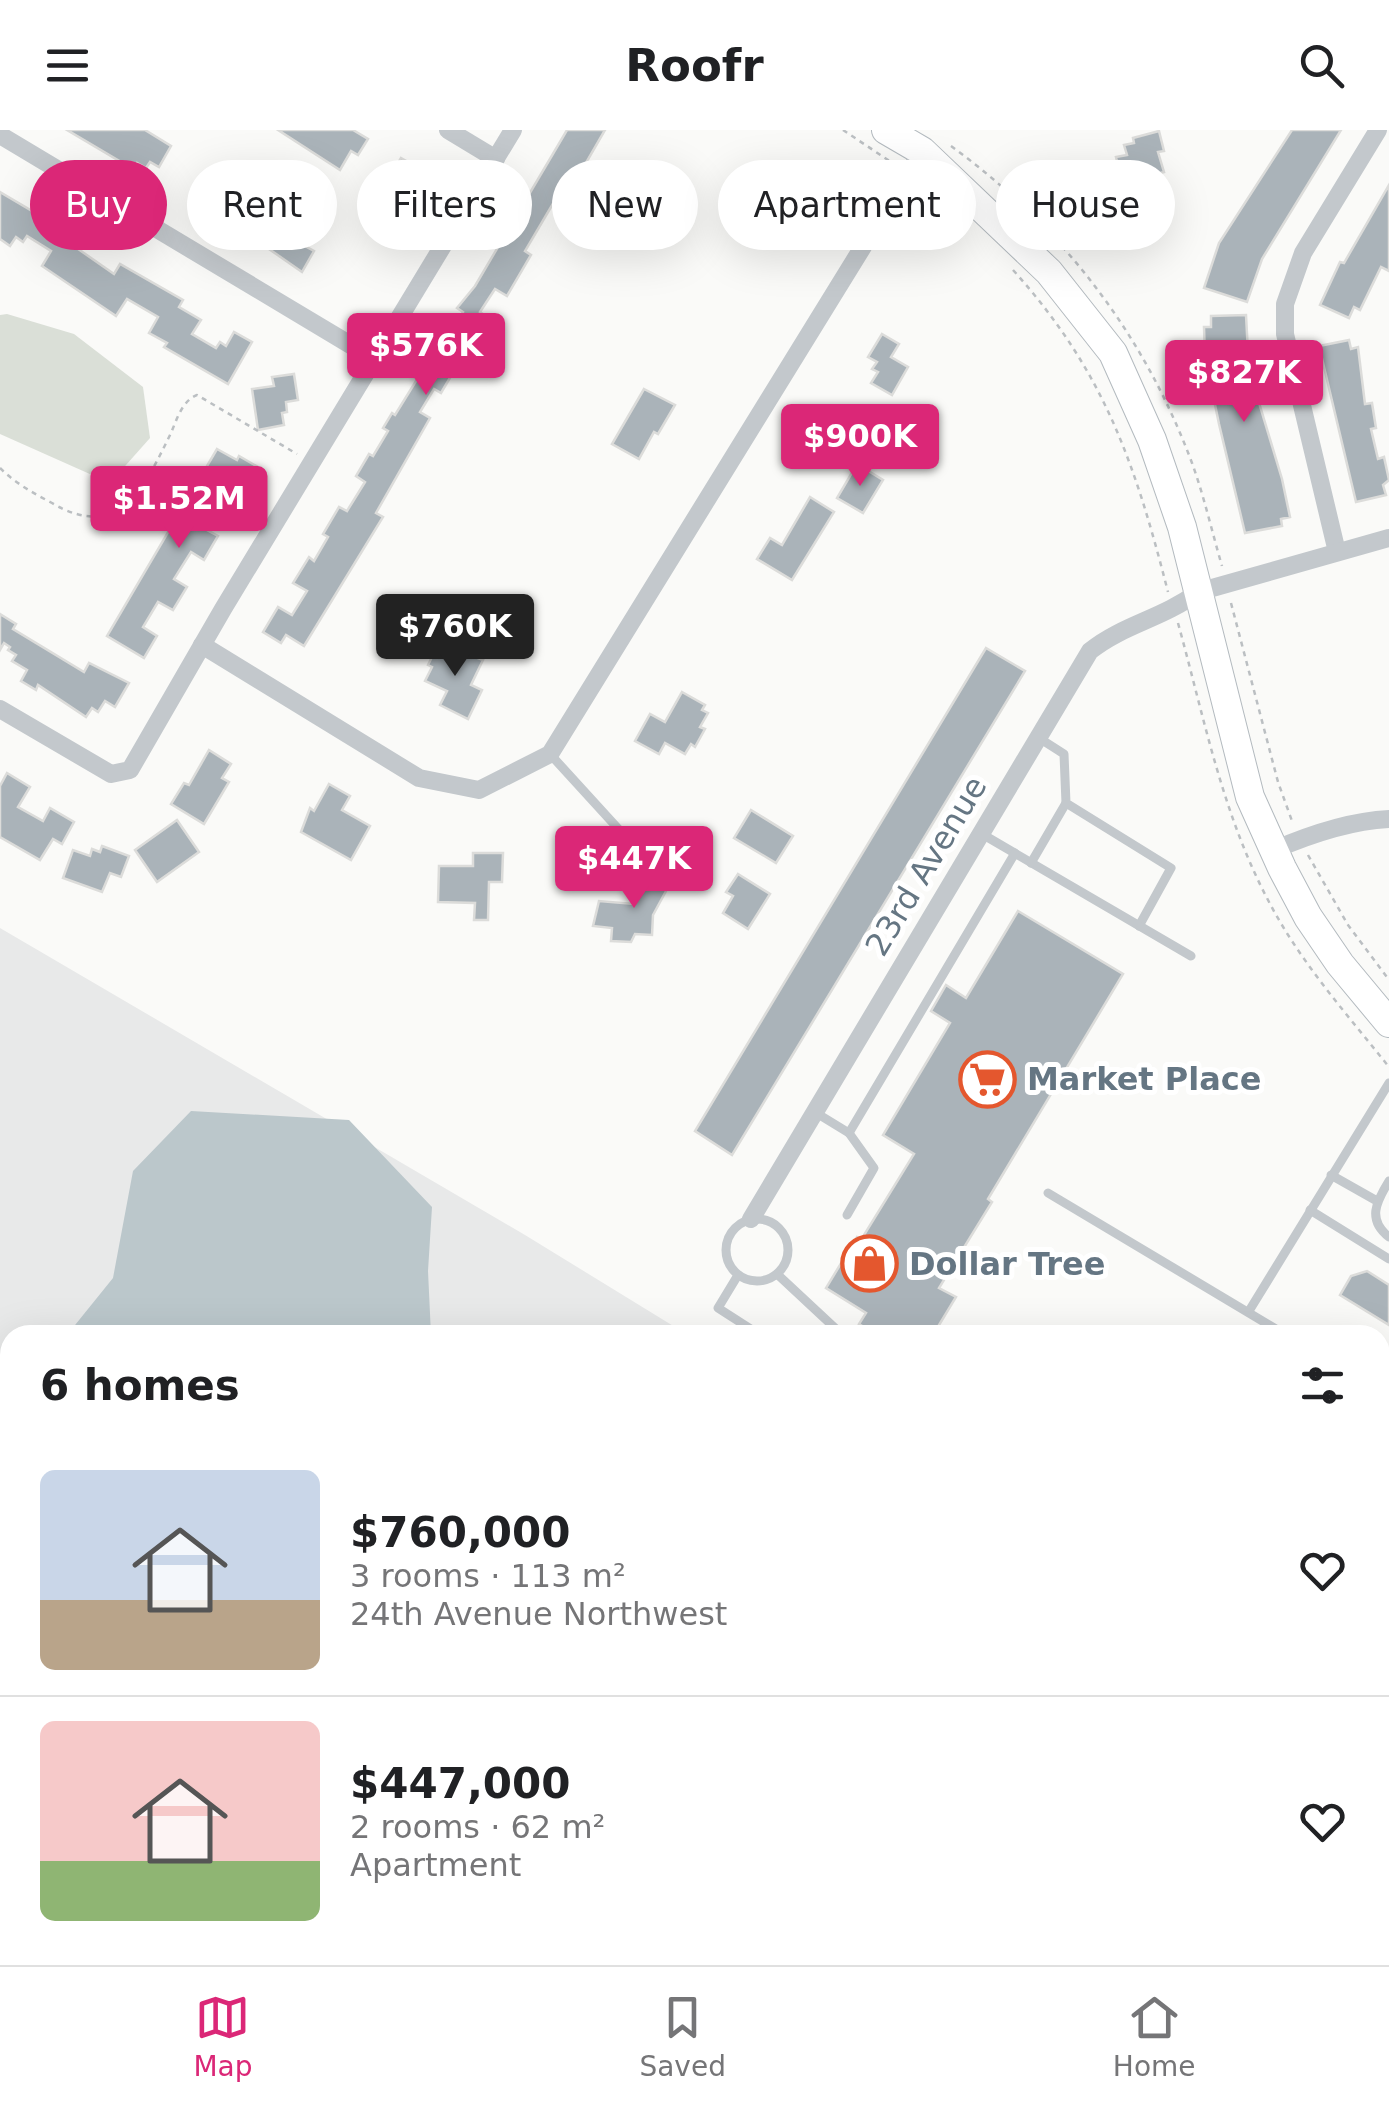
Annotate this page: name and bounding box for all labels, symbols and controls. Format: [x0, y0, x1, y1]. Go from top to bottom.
icon: menu [40, 38, 95, 93]
icon: search [1294, 38, 1349, 93]
text: Roofr [625, 39, 764, 92]
chip: Buy [30, 160, 167, 250]
chip: Rent [187, 160, 337, 250]
chip: Filters [357, 160, 532, 250]
chip: New [552, 160, 698, 250]
chip: Apartment [718, 160, 976, 250]
chip: House [996, 160, 1175, 250]
pin: $576K [356, 313, 496, 398]
text: $576K [369, 326, 483, 364]
pin: $827K [1174, 340, 1314, 425]
text: $827K [1187, 353, 1301, 391]
pin: $900K [790, 404, 930, 489]
text: $900K [803, 417, 917, 455]
pin: $1.52M [98, 466, 260, 551]
text: $1.52M [112, 479, 246, 517]
pin: $760K [385, 594, 525, 679]
text: $760K [398, 607, 512, 645]
street label: 23rd Avenue [858, 769, 994, 963]
pin: $447K [564, 826, 704, 911]
text: $447K [577, 839, 691, 877]
supermarket icon: Market Place [958, 1049, 1018, 1109]
place label: Market Place [1027, 1060, 1261, 1098]
shop icon: Dollar Tree [840, 1234, 900, 1294]
place label: Dollar Tree [909, 1245, 1106, 1283]
icon: filters [1295, 1358, 1350, 1413]
text: 6 homes [40, 1361, 240, 1410]
text: $760,000 [350, 1508, 571, 1557]
icon: home [120, 1510, 240, 1630]
icon: heart [1295, 1543, 1350, 1598]
text: 3 rooms · 113 m² [350, 1557, 626, 1595]
text: 24th Avenue Northwest [350, 1595, 727, 1633]
text: $447,000 [350, 1759, 571, 1808]
icon: home [120, 1761, 240, 1881]
icon: heart [1295, 1794, 1350, 1849]
text: 2 rooms · 62 m² [350, 1808, 605, 1846]
text: Apartment [350, 1846, 521, 1884]
tab: Map [193, 1990, 253, 2083]
tab: Saved [639, 1990, 726, 2083]
tab: Home [1113, 1990, 1196, 2083]

